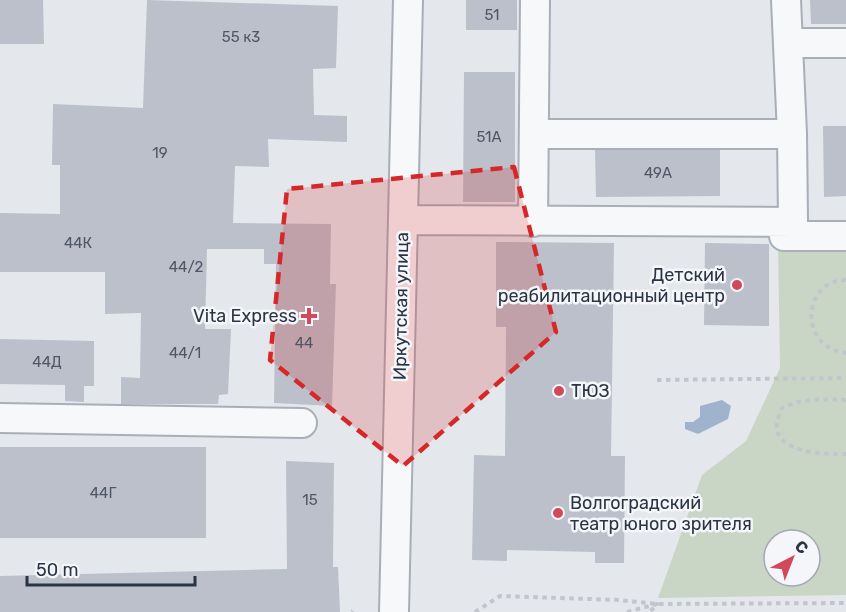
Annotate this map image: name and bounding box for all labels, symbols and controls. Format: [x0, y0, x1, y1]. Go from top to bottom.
house number: 51 [484, 6, 500, 24]
house number: 55 к3 [222, 28, 260, 46]
house number: 51А [476, 128, 502, 146]
house number: 19 [152, 144, 168, 162]
house number: 49А [644, 164, 672, 182]
street label: Иркутская улица [389, 232, 413, 380]
house number: 44К [64, 234, 93, 252]
house number: 44/2 [169, 258, 203, 276]
place label: Детский реабилитационный центр [498, 264, 725, 307]
marker: Детский реабилитационный центр [730, 278, 744, 292]
place label: Vita Express [193, 305, 297, 327]
marker: Vita Express [302, 309, 316, 323]
house number: 44 [295, 334, 313, 352]
house number: 44/1 [169, 344, 201, 362]
house number: 44Д [32, 353, 62, 371]
place label: ТЮЗ [571, 380, 610, 402]
marker: ТЮЗ [552, 384, 566, 398]
house number: 44Г [90, 484, 116, 502]
house number: 15 [302, 491, 318, 509]
place label: Волгоградский театр юного зрителя [570, 492, 752, 535]
marker: Волгоградский театр юного зрителя [551, 506, 565, 520]
north arrow [762, 528, 822, 588]
text: С [791, 536, 812, 558]
scale bar [27, 549, 195, 587]
text: 50 m [36, 559, 79, 581]

